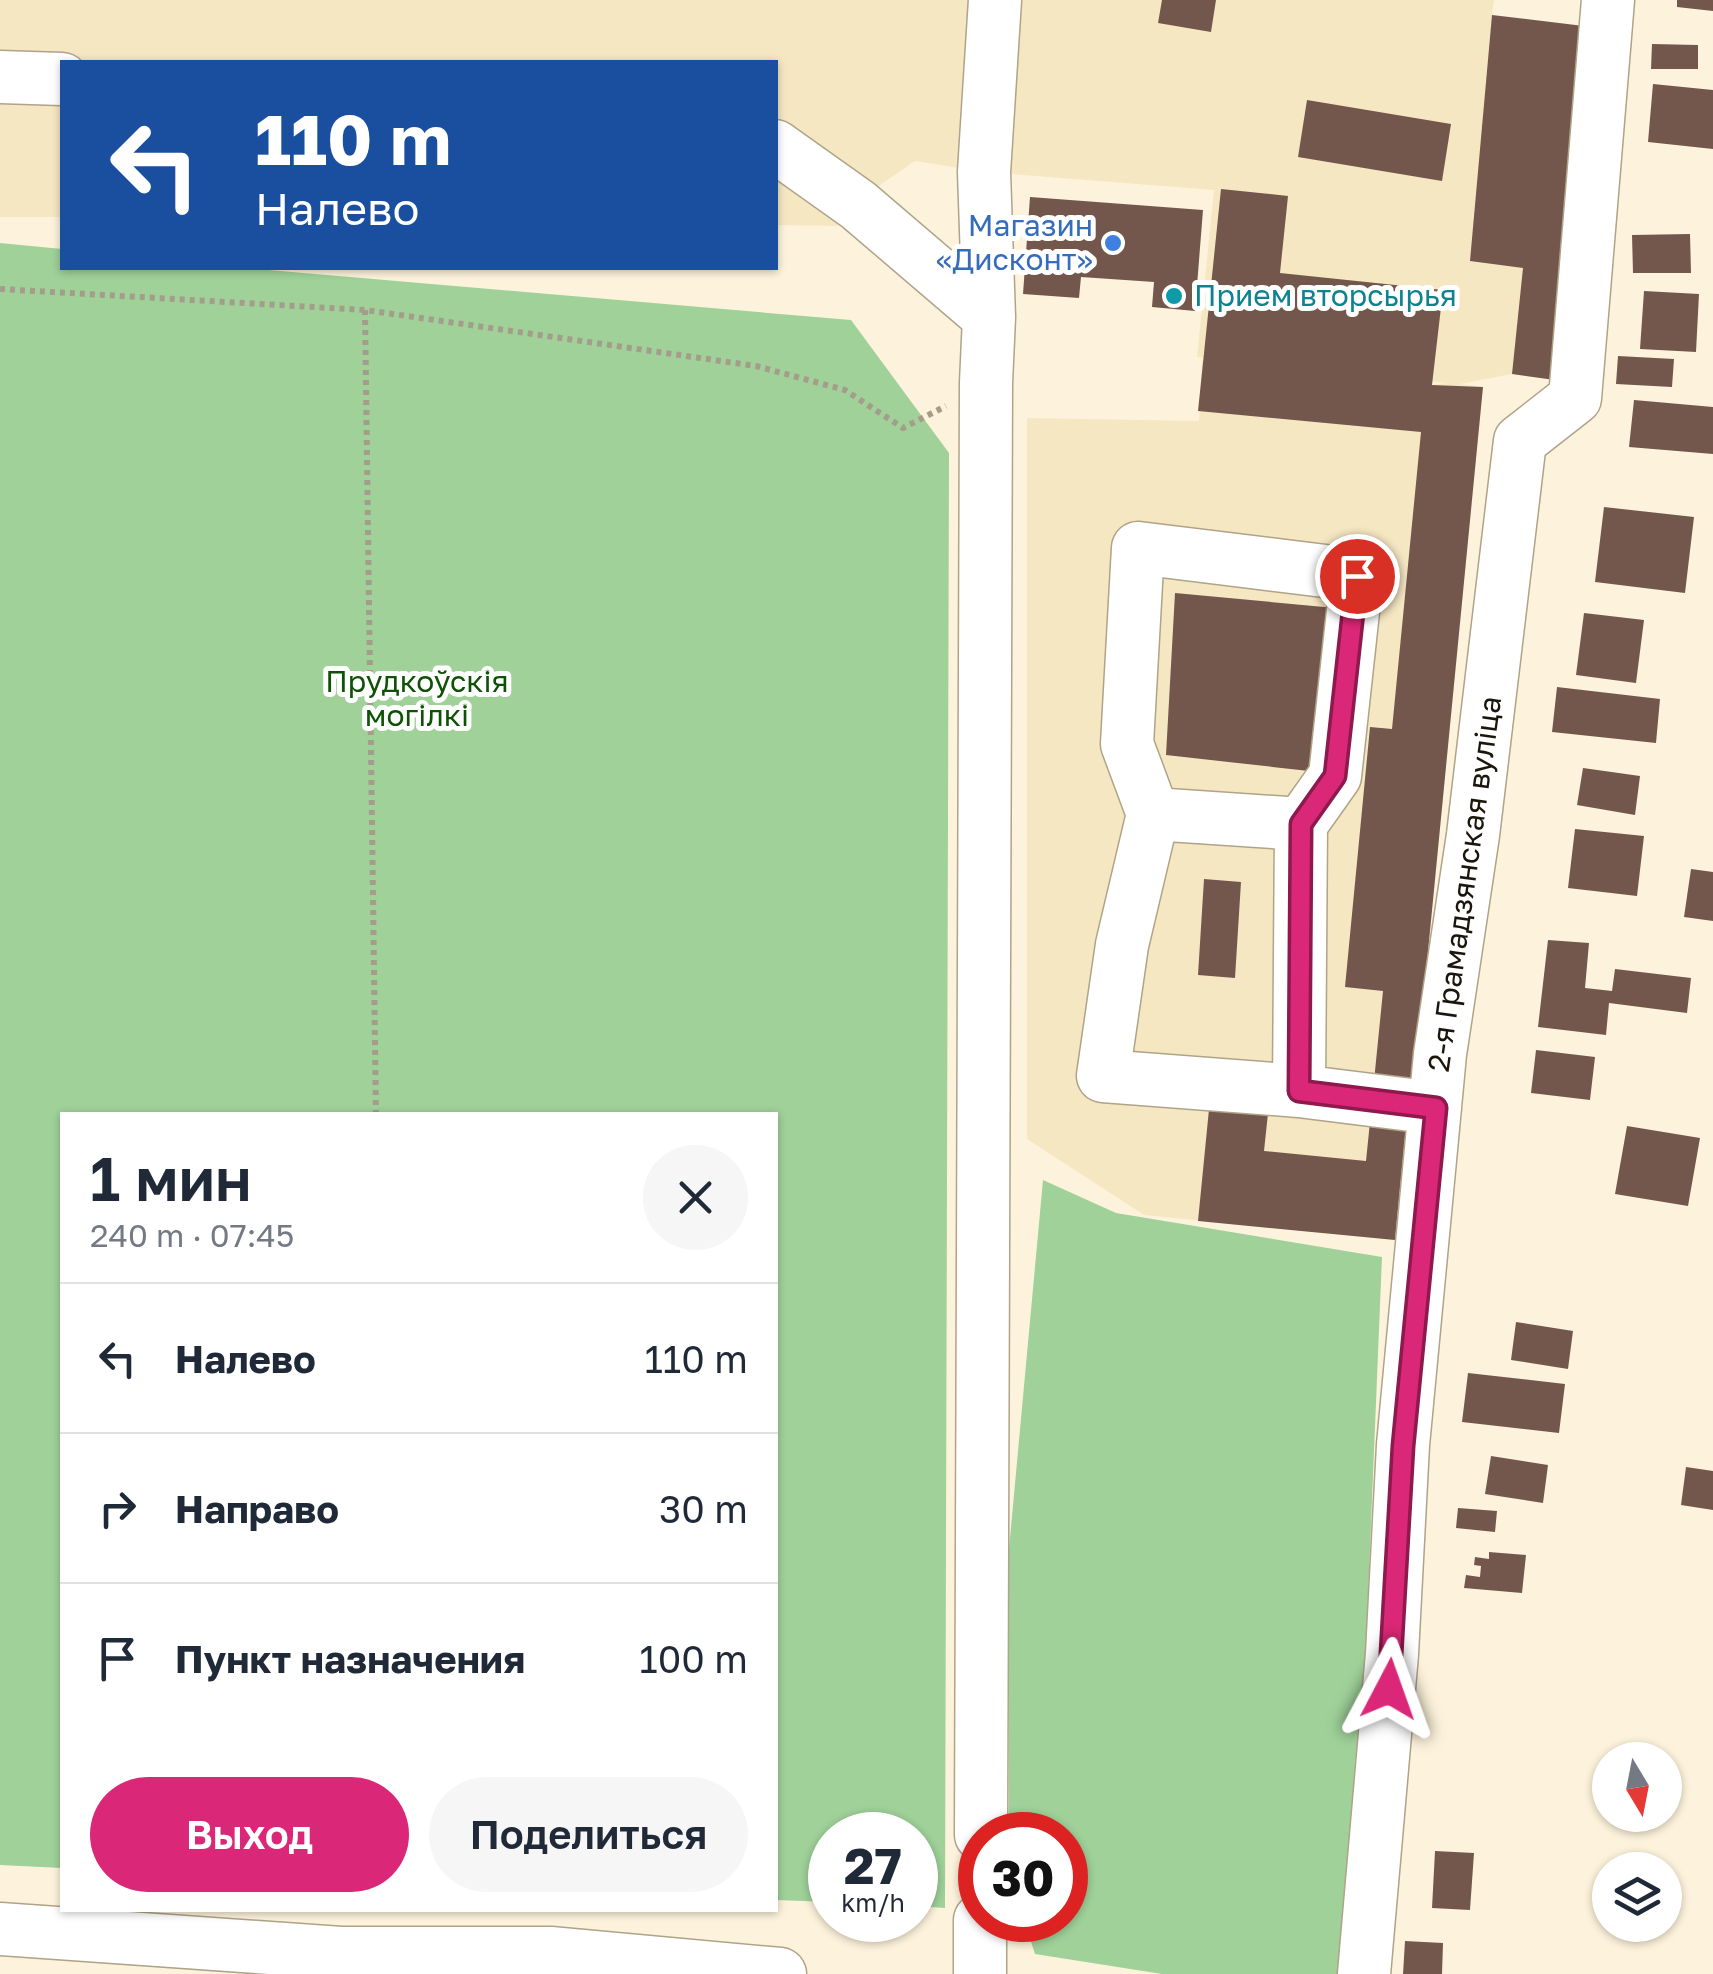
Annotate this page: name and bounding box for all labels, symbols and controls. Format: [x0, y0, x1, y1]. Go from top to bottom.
text: 110 m [255, 96, 451, 180]
icon: left [90, 100, 220, 230]
text: Налево [255, 181, 419, 235]
place label: Магазин «Дисконт» [936, 207, 1093, 277]
marker: Магазин «Дисконт» [1102, 232, 1124, 254]
place label: Прием вторсырья [1194, 277, 1457, 313]
marker: Прием вторсырья [1163, 285, 1185, 307]
pin [1315, 534, 1400, 619]
icon: arrive [1330, 549, 1385, 604]
park label: Прудкоўскія могілкі [325, 663, 509, 733]
street label: 2-я Грамадзянская вуліца [1420, 694, 1508, 1074]
text: 1 мин [90, 1142, 252, 1214]
button: close [643, 1145, 748, 1250]
text: 240 m · 07:45 [90, 1216, 294, 1254]
icon: left [90, 1331, 145, 1386]
text: Налево [175, 1336, 316, 1381]
text: 110 m [644, 1336, 748, 1381]
icon: right [90, 1481, 145, 1536]
text: Направо [175, 1486, 339, 1531]
text: 30 m [659, 1486, 748, 1531]
icon: arrive [90, 1631, 145, 1686]
text: Пункт назначения [175, 1636, 525, 1681]
text: 100 m [639, 1636, 748, 1681]
position arrow [1337, 1637, 1441, 1741]
north arrow [1592, 1742, 1682, 1832]
map controls [1592, 1742, 1682, 1942]
button: Выход [90, 1777, 409, 1892]
button: Поделиться [429, 1777, 748, 1892]
speed limit sign: 30 [958, 1812, 1088, 1942]
text: 27 [844, 1835, 902, 1895]
button: layers [1592, 1852, 1682, 1942]
text: km/h [841, 1887, 905, 1918]

